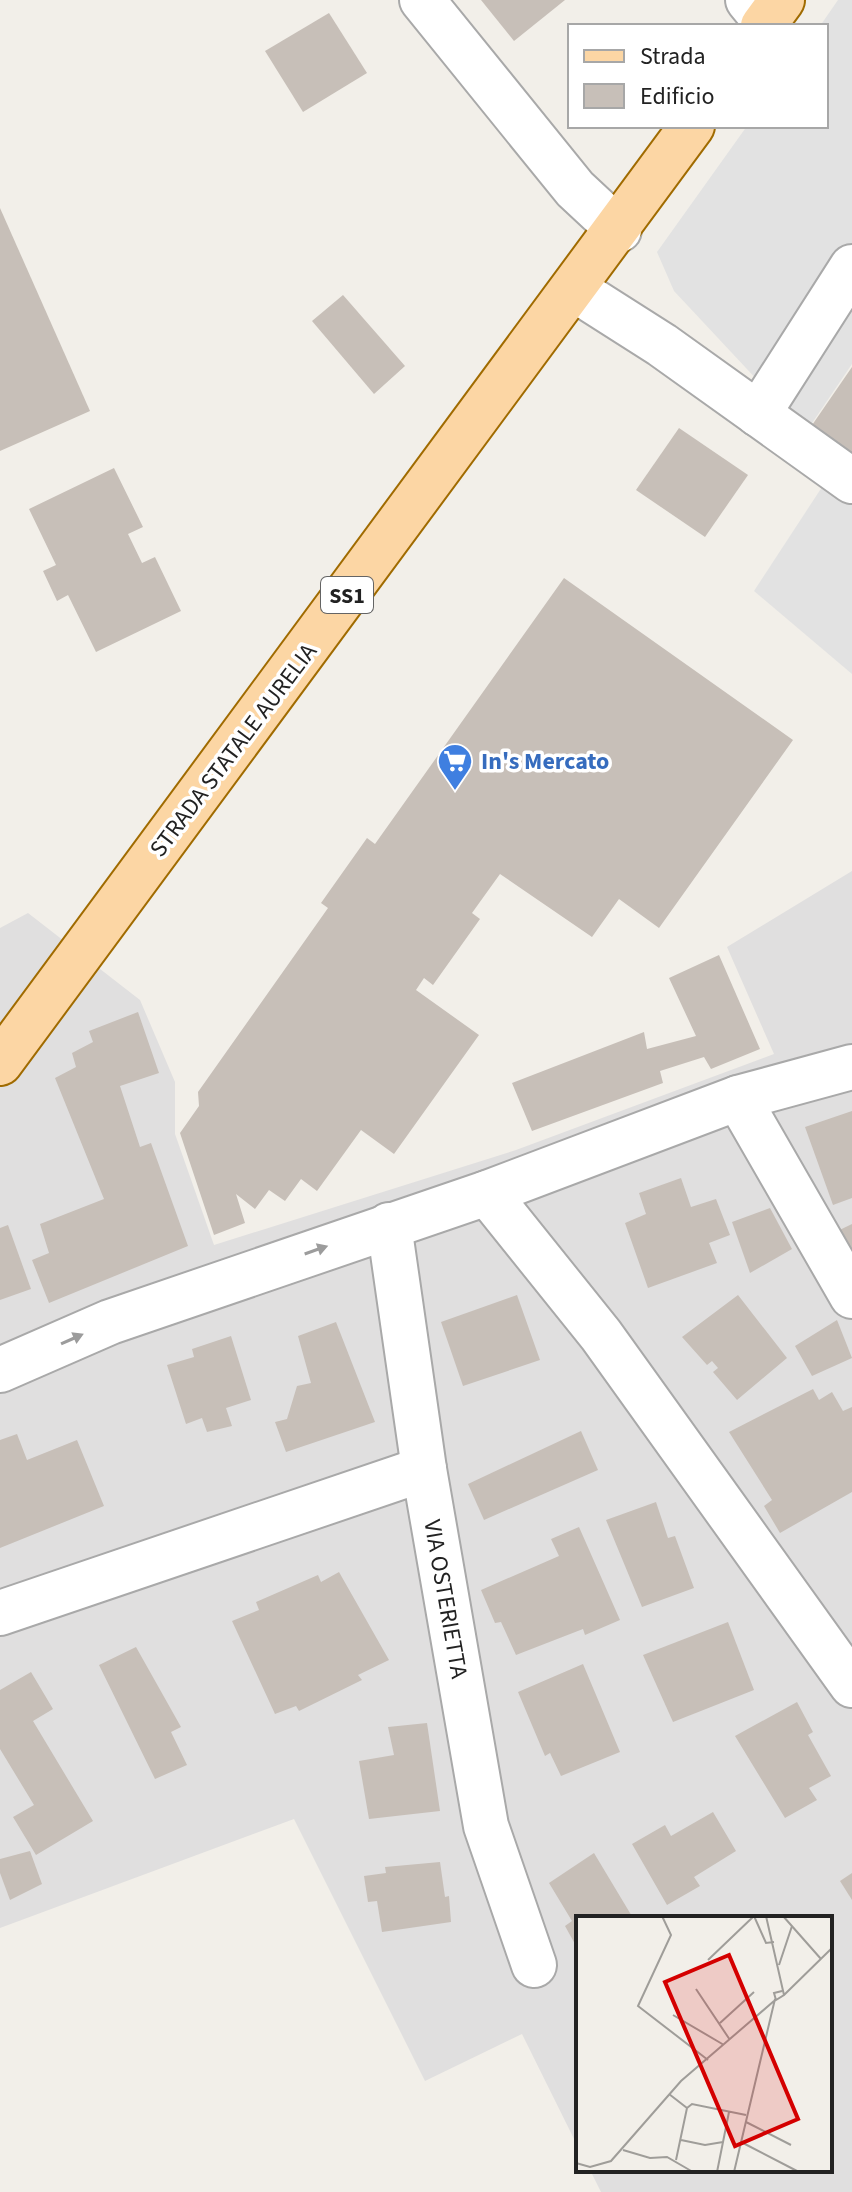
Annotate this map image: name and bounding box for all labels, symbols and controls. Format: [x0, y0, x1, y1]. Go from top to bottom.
legend [568, 24, 828, 128]
text: Strada [640, 39, 706, 74]
text: Edificio [640, 79, 714, 114]
road number: SS1 [321, 577, 373, 613]
street label: STRADA STATALE AURELIA [141, 636, 325, 865]
supermarket icon: In's Mercato [436, 742, 474, 792]
place label: In's Mercato [481, 744, 609, 779]
one-way arrow [304, 1244, 328, 1256]
one-way arrow [60, 1332, 83, 1345]
street label: VIA OSTERIETTA [414, 1517, 477, 1681]
inset map [576, 1916, 832, 2172]

